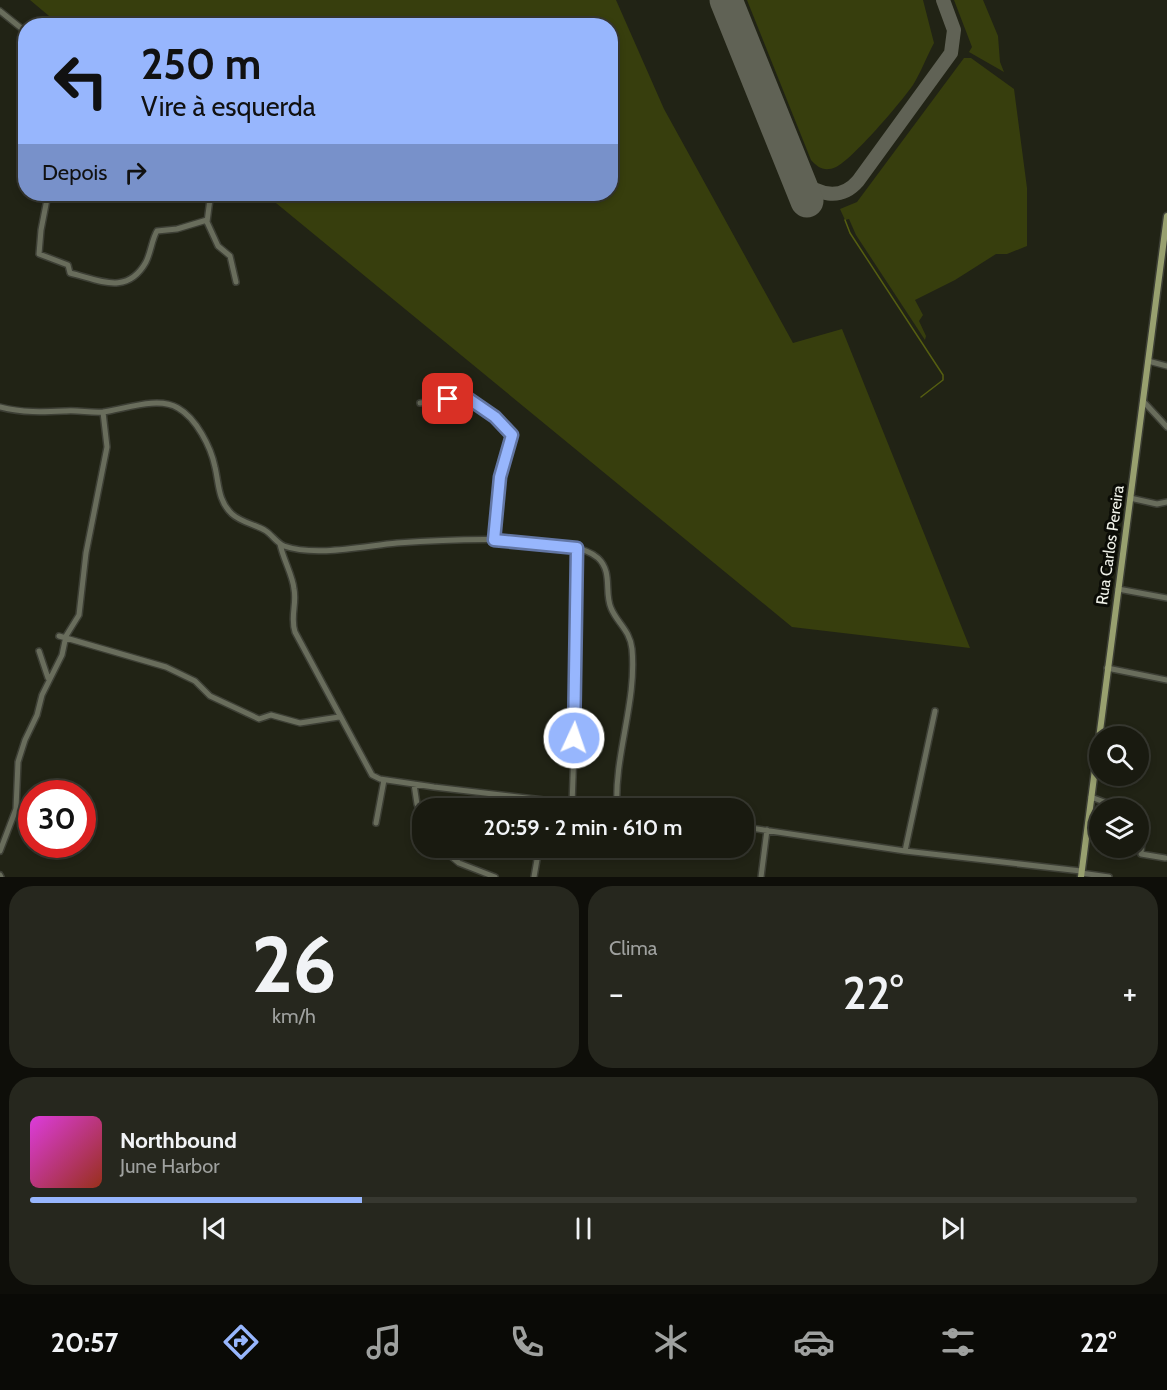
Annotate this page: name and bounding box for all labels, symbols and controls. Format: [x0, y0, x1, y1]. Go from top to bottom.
text: 250 m [141, 38, 261, 90]
icon: left [42, 42, 120, 120]
text: Vire à esquerda [141, 90, 316, 123]
icon: right [119, 156, 152, 189]
text: Depois [42, 159, 107, 186]
pin [422, 373, 473, 424]
icon: arrive [431, 382, 464, 415]
street label: Rua Carlos Pereira [1092, 484, 1128, 606]
position arrow [542, 706, 606, 770]
map controls [1089, 726, 1149, 858]
button: search [1089, 726, 1149, 786]
speed limit sign: 30 [18, 780, 96, 858]
button: layers [1089, 798, 1149, 858]
text: 20:59 · 2 min · 610 m [484, 814, 682, 841]
text: 26 [251, 917, 337, 1012]
text: Clima [609, 936, 657, 960]
text: 22° [843, 966, 903, 1020]
text: − [609, 973, 624, 1013]
text: + [1122, 973, 1137, 1013]
text: km/h [272, 1004, 316, 1028]
text: Northbound [120, 1127, 237, 1154]
text: June Harbor [120, 1154, 220, 1178]
icon: previous [198, 1212, 231, 1245]
icon: pause [567, 1212, 600, 1245]
icon: next [936, 1212, 969, 1245]
icon: directions [220, 1321, 262, 1363]
icon: music [363, 1321, 405, 1363]
icon: phone [506, 1321, 548, 1363]
icon: climate [650, 1321, 692, 1363]
icon: car [793, 1321, 835, 1363]
icon: filters [937, 1321, 979, 1363]
text: 20:57 [51, 1326, 118, 1359]
text: 22° [1080, 1326, 1116, 1359]

